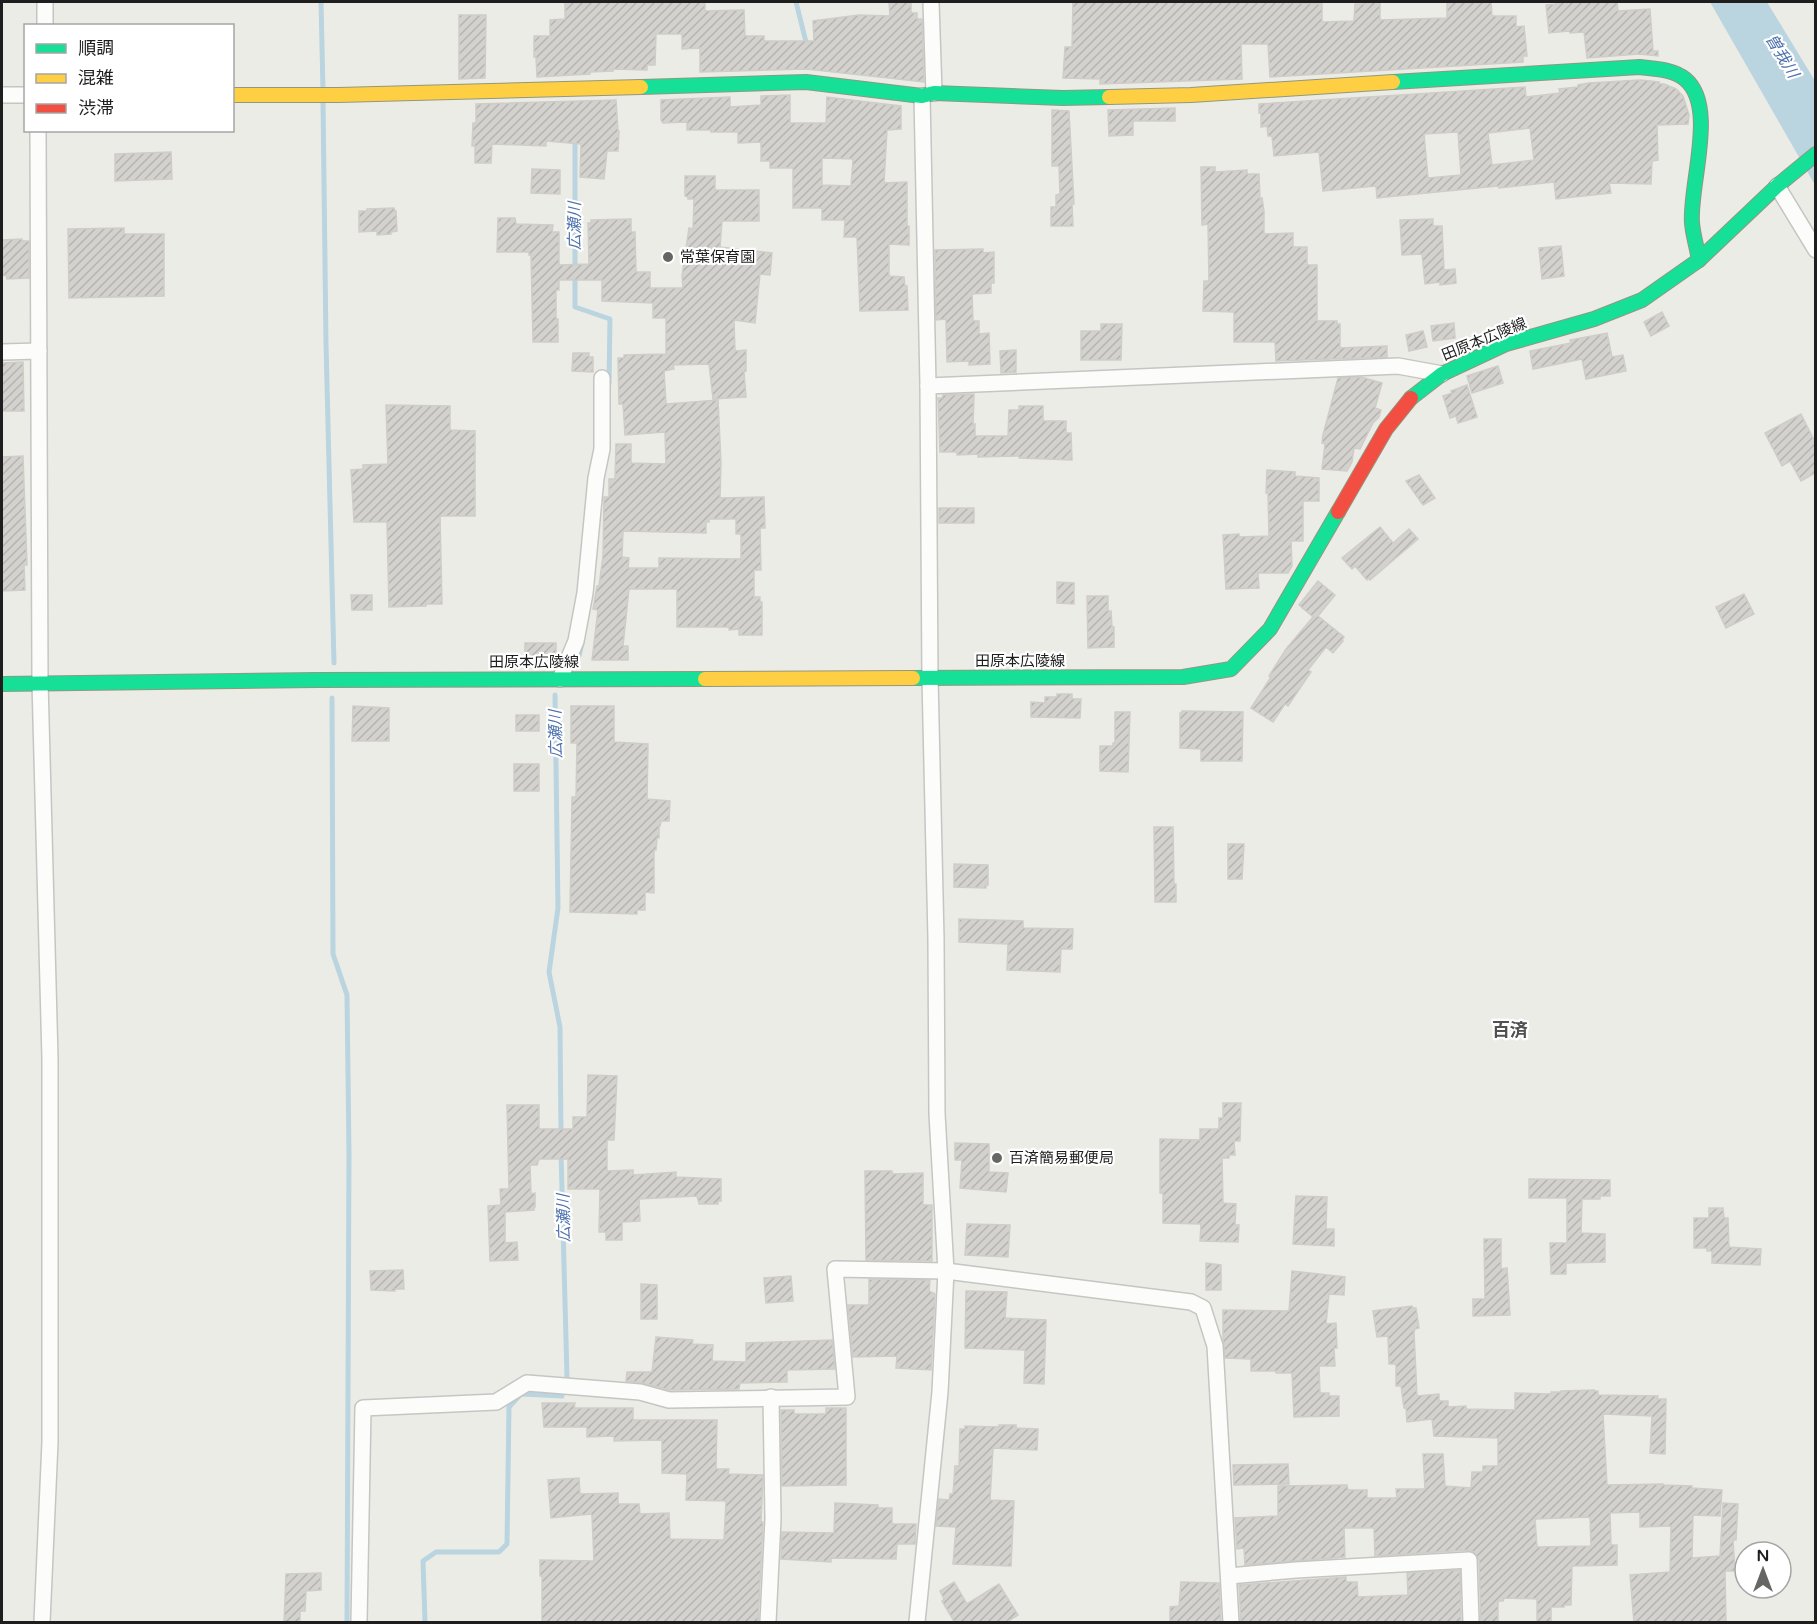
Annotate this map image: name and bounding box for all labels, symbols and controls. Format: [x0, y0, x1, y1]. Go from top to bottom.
legend [24, 24, 234, 132]
water label: 曽我川 [1761, 30, 1804, 83]
text: 順調 [78, 37, 114, 59]
text: 混雑 [78, 67, 114, 89]
text: 渋滞 [78, 97, 114, 119]
water label: 広瀬川 [565, 200, 585, 250]
place label: 常葉保育園 [680, 248, 755, 266]
marker: 常葉保育園 [661, 250, 675, 264]
street label: 田原本広陵線 [1439, 314, 1529, 364]
street label: 田原本広陵線 [975, 652, 1065, 670]
street label: 田原本広陵線 [489, 653, 579, 671]
water label: 広瀬川 [546, 708, 566, 758]
district label: 百済 [1492, 1019, 1528, 1041]
place label: 百済簡易郵便局 [1009, 1149, 1114, 1167]
marker: 百済簡易郵便局 [990, 1151, 1004, 1165]
water label: 広瀬川 [554, 1192, 574, 1242]
north arrow [1733, 1540, 1793, 1600]
text: N [1757, 1546, 1769, 1566]

